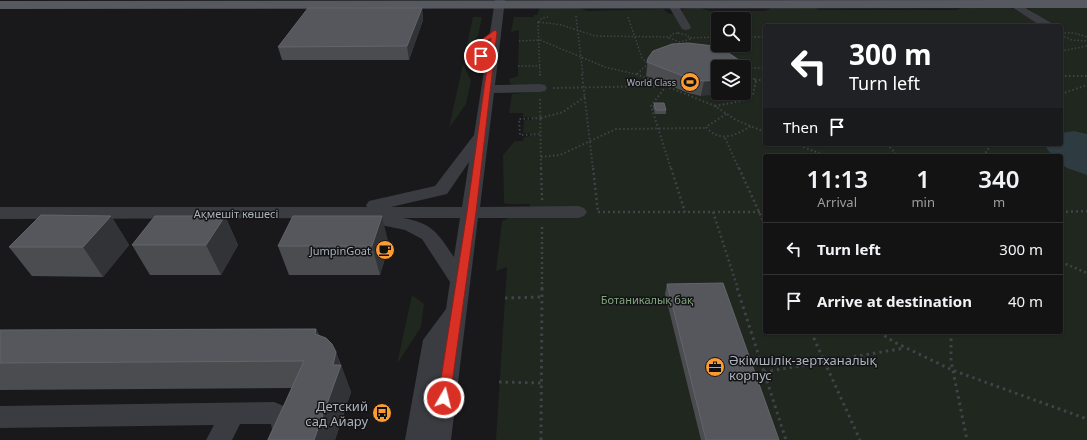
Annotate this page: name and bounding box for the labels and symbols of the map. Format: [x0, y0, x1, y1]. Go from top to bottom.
pin [464, 39, 498, 73]
sports icon: World Class [679, 71, 701, 93]
place label: World Class [627, 76, 676, 89]
street label: Ақмешіт көшесі [194, 206, 278, 221]
cafe icon: JumpinGoat [374, 239, 396, 261]
place label: JumpinGoat [309, 243, 371, 258]
park label: Ботаникалық бақ [601, 292, 693, 307]
place label: Әкімшілік-зертханалық корпус [729, 351, 877, 384]
office icon: Әкімшілік-зертханалық корпус [704, 356, 726, 378]
position arrow [423, 377, 465, 419]
place label: Детский сад Айару [305, 397, 368, 430]
bus stop icon: Детский сад Айару [371, 402, 393, 424]

